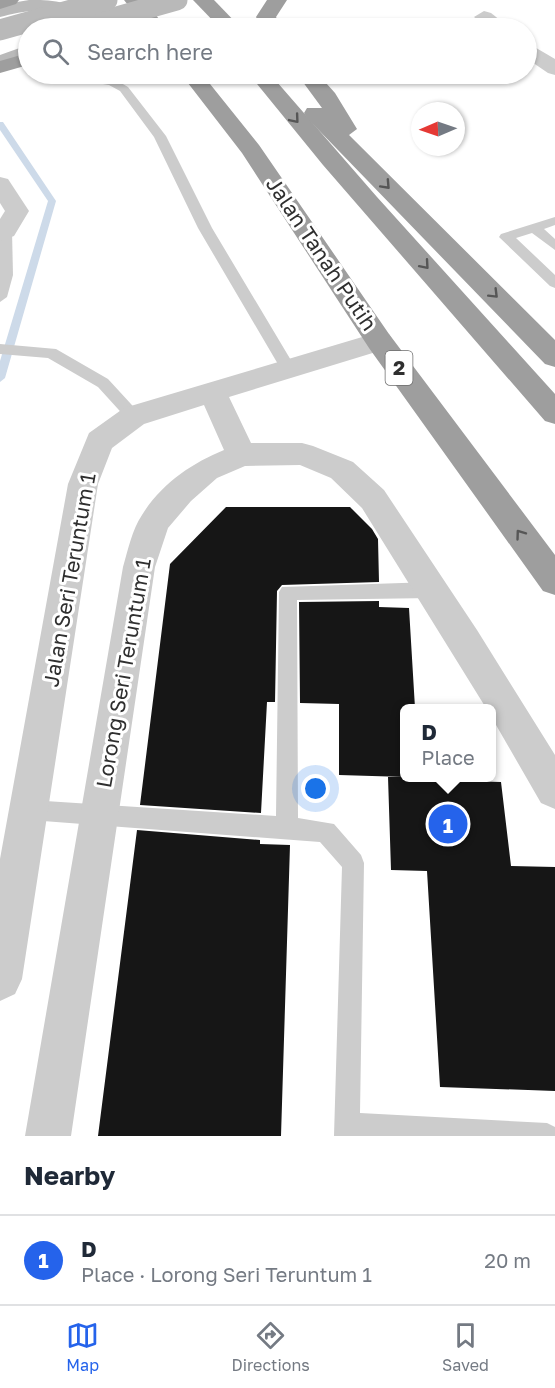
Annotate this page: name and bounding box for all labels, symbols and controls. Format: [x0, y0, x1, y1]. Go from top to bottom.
search box [18, 18, 537, 84]
icon: search [39, 35, 72, 68]
text: Search here [87, 38, 213, 65]
north arrow [411, 102, 465, 156]
one-way arrow [288, 112, 299, 123]
street label: Jalan Tanah Putih [261, 172, 383, 335]
one-way arrow [378, 178, 389, 189]
one-way arrow [418, 258, 429, 269]
one-way arrow [486, 287, 497, 298]
road number: 2 [386, 351, 412, 385]
street label: Jalan Seri Teruntum 1 [37, 471, 101, 689]
one-way arrow [517, 529, 528, 540]
street label: Lorong Seri Teruntum 1 [90, 556, 156, 790]
popup [400, 704, 496, 782]
text: D [421, 718, 437, 745]
text: Place [421, 745, 475, 769]
your location [301, 774, 330, 803]
pin: 1 [428, 802, 468, 846]
text: Nearby [24, 1160, 115, 1191]
text: D [81, 1235, 97, 1262]
text: 1 [38, 1248, 49, 1272]
text: 20 m [484, 1248, 531, 1272]
text: Place · Lorong Seri Teruntum 1 [81, 1262, 372, 1286]
tab: Map [66, 1319, 99, 1375]
tab: Directions [232, 1319, 310, 1375]
tab: Saved [442, 1319, 489, 1375]

